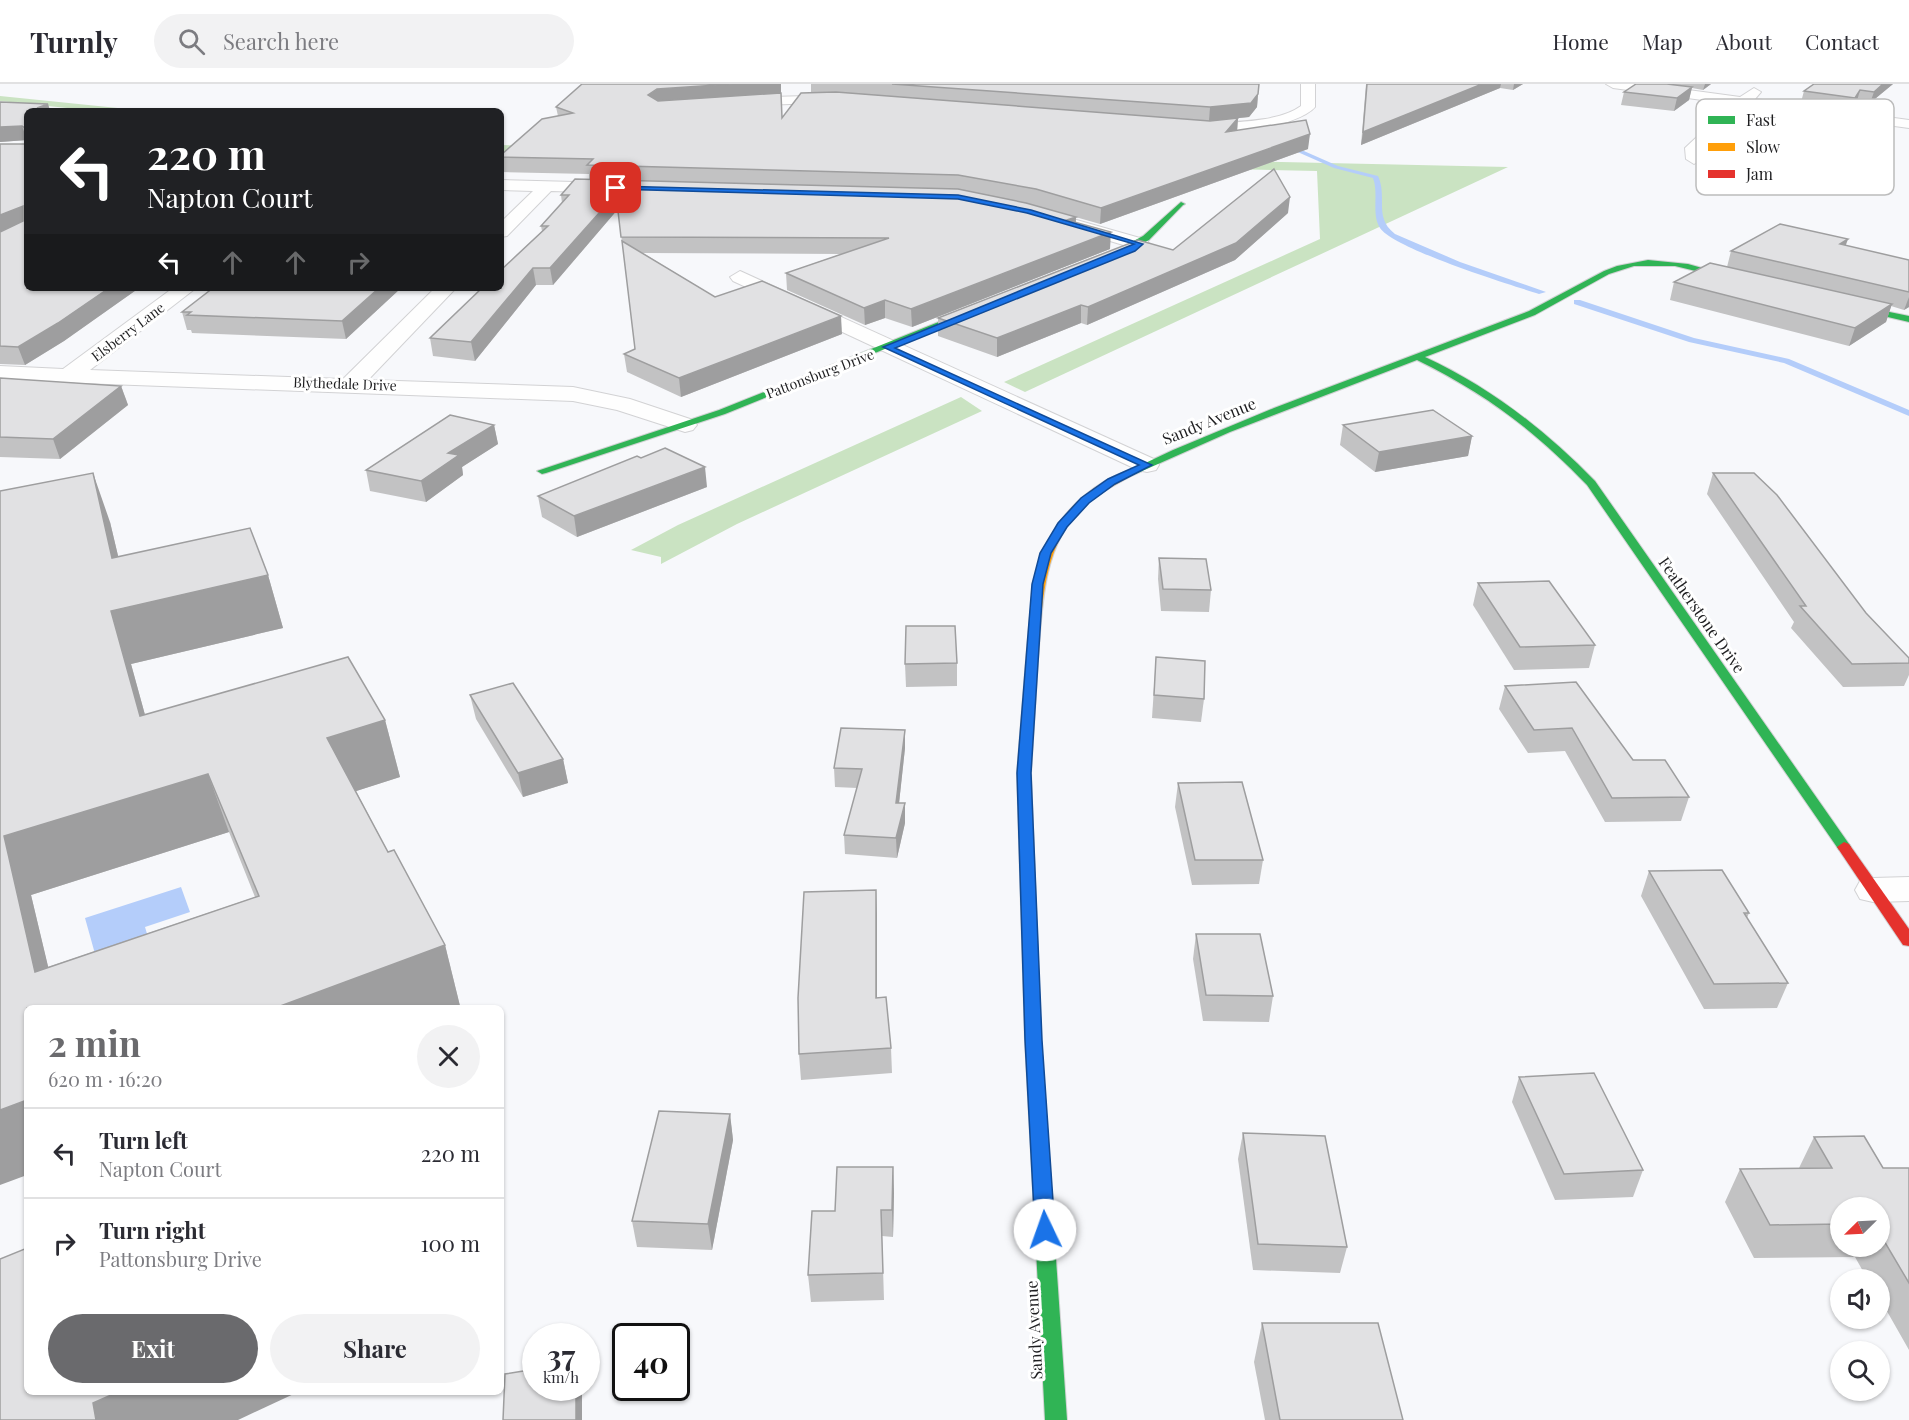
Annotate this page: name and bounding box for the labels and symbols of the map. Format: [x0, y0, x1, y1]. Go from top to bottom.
legend [1696, 99, 1894, 195]
text: Fast [1746, 109, 1776, 130]
text: Slow [1746, 136, 1781, 157]
pin [590, 162, 641, 213]
text: Jam [1745, 163, 1773, 184]
street label: Elsberry Lane [87, 298, 168, 365]
street label: Pattonsburg Drive [763, 344, 876, 403]
street label: Blythedale Drive [293, 372, 397, 395]
street label: Sandy Avenue [1159, 392, 1259, 449]
street label: Featherstone Drive [1654, 552, 1750, 677]
north arrow [1830, 1197, 1890, 1257]
position arrow [1013, 1198, 1077, 1262]
street label: Sandy Avenue [1020, 1280, 1047, 1380]
speed limit sign: 40 [612, 1323, 690, 1401]

